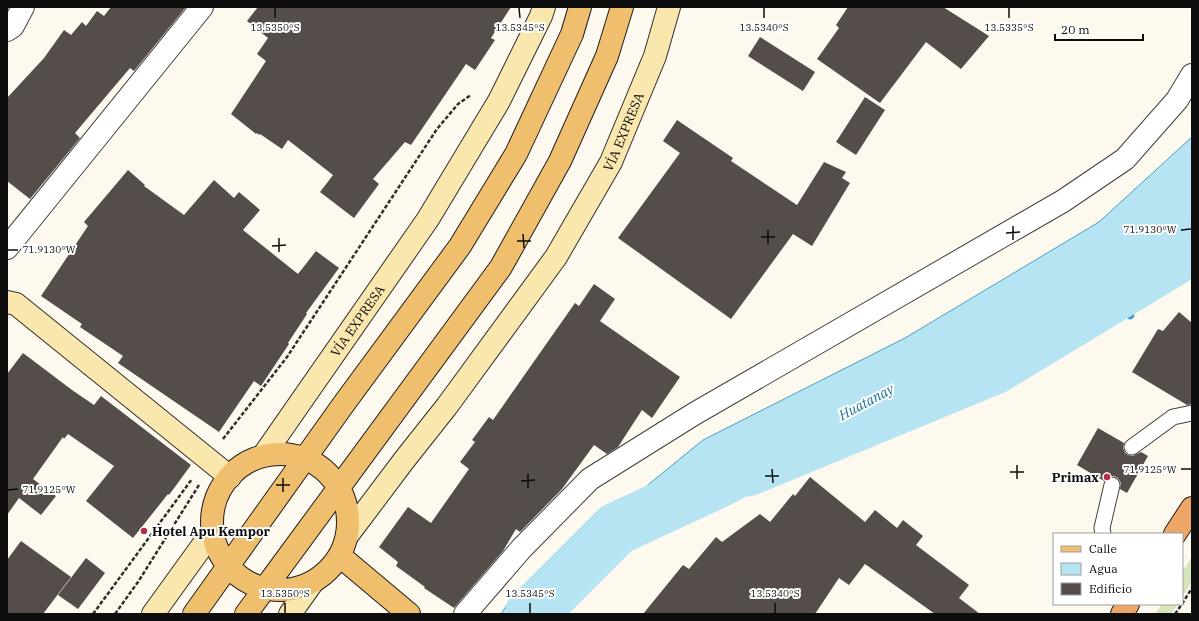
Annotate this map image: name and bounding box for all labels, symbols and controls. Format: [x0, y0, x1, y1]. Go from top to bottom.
scale bar [1055, 16, 1143, 42]
text: 13.5350°S [250, 21, 300, 34]
text: 13.5345°S [495, 21, 545, 34]
text: 13.5340°S [739, 21, 789, 34]
text: 13.5335°S [984, 21, 1034, 34]
text: 20 m [1061, 22, 1090, 37]
street label: VÍA EXPRESA [599, 90, 648, 175]
text: 71.9130°W [1123, 223, 1177, 236]
text: 71.9130°W [22, 243, 76, 256]
street label: VÍA EXPRESA [327, 282, 389, 360]
water label: Huatanay [834, 379, 898, 424]
text: 71.9125°W [1123, 463, 1177, 476]
place label: Primax [1052, 469, 1099, 486]
marker: Primax [1102, 472, 1112, 482]
text: 71.9125°W [22, 483, 76, 496]
place label: Hotel Apu Kempor [152, 523, 271, 540]
marker: Hotel Apu Kempor [139, 526, 149, 536]
legend [1053, 533, 1183, 605]
text: Calle [1089, 541, 1117, 556]
text: Agua [1089, 561, 1118, 576]
text: Edificio [1089, 581, 1132, 596]
text: 13.5350°S [260, 587, 310, 600]
text: 13.5345°S [505, 587, 555, 600]
text: 13.5340°S [750, 587, 800, 600]

